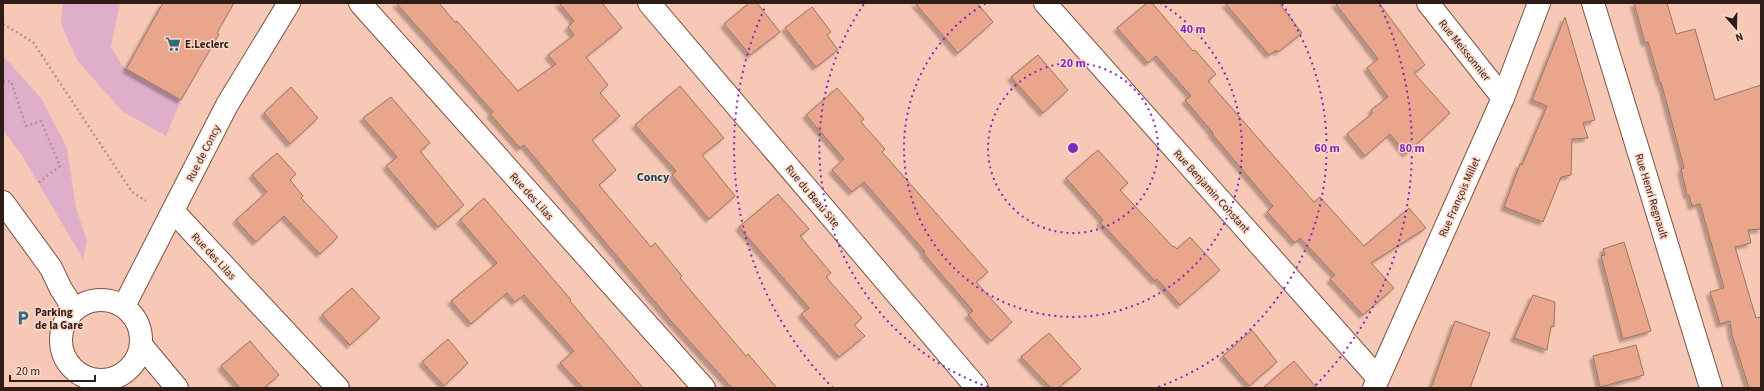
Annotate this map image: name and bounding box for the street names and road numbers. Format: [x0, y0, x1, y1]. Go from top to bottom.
street label: Rue Meissonnier [1435, 16, 1494, 84]
street label: Rue de Concy [183, 122, 224, 184]
street label: Rue Benjamin Constant [1170, 146, 1253, 237]
street label: Rue Henri Regnault [1631, 152, 1672, 241]
street label: Rue François Millet [1435, 155, 1484, 239]
street label: Rue du Beau Site [782, 162, 844, 231]
street label: Rue des Lilas [506, 169, 557, 224]
street label: Rue des Lilas [188, 230, 240, 283]

